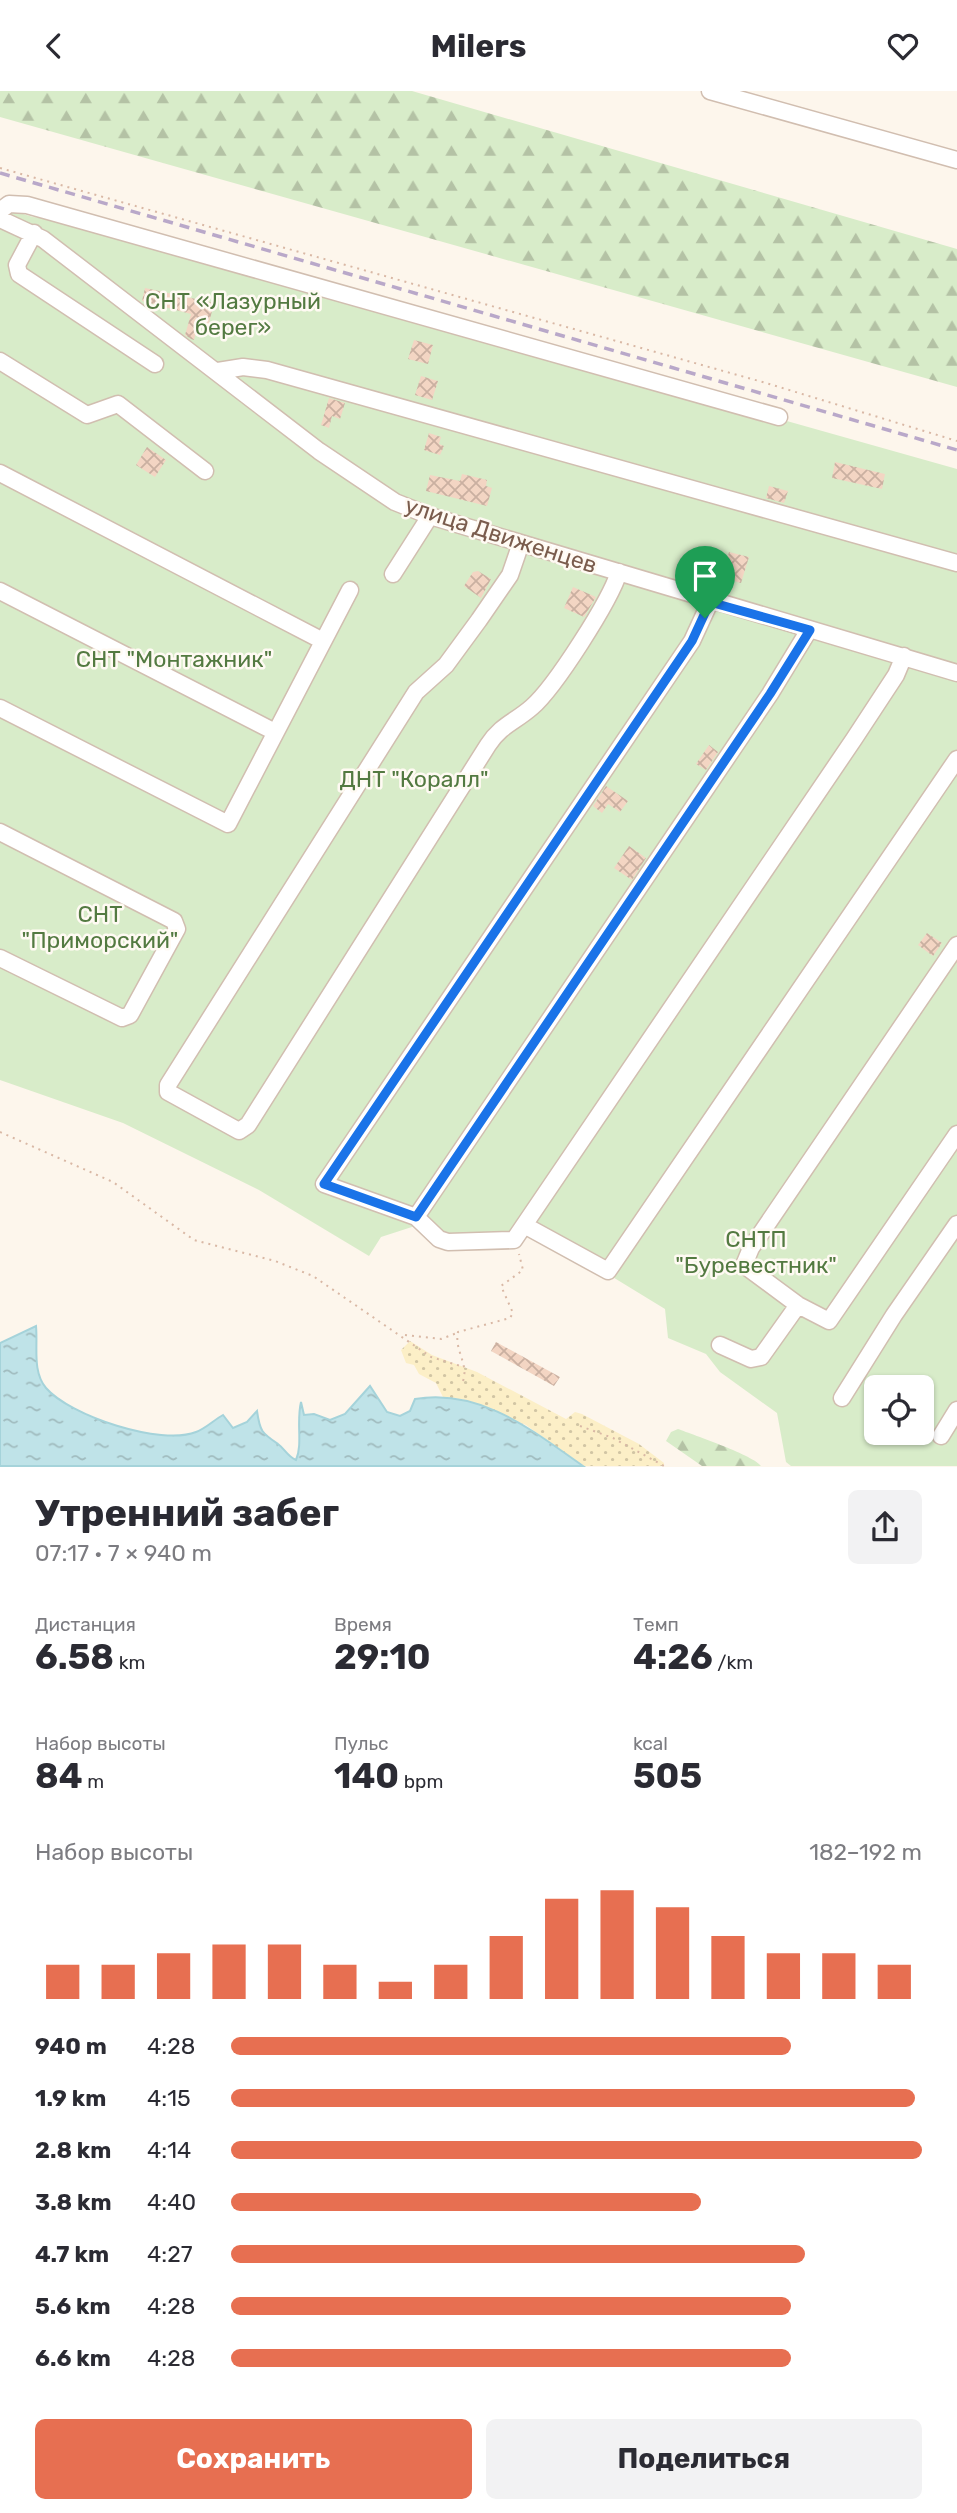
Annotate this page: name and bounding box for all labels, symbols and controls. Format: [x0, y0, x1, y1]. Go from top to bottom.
icon: back [35, 27, 73, 65]
text: Milers [430, 27, 527, 65]
icon: heart [884, 27, 922, 65]
park label: СНТ «Лазурный берег» [145, 287, 321, 341]
street label: улица Движенцев [401, 491, 601, 579]
pin [675, 546, 735, 618]
icon: arrive [686, 557, 724, 595]
park label: СНТ "Монтажник" [76, 645, 272, 673]
park label: ДНТ "Коралл" [339, 765, 489, 793]
park label: СНТ "Приморский" [22, 900, 178, 954]
park label: СНТП "Буревестник" [675, 1225, 837, 1279]
map controls [864, 1375, 934, 1445]
button: locate [864, 1375, 934, 1445]
text: Утренний забег [35, 1490, 339, 1536]
button: share [848, 1490, 922, 1564]
text: 07:17 · 7 × 940 m [35, 1539, 212, 1567]
text: Дистанция [35, 1613, 136, 1636]
text: Время [334, 1613, 392, 1636]
text: Темп [633, 1613, 679, 1636]
text: 6.58 [35, 1636, 114, 1678]
text: 29:10 [334, 1636, 431, 1678]
text: 4:26 [633, 1636, 713, 1678]
text: km [114, 1651, 145, 1674]
text: /km [713, 1651, 753, 1674]
text: Набор высоты [35, 1732, 166, 1755]
text: Пульс [334, 1732, 388, 1755]
text: kcal [633, 1732, 668, 1755]
text: 84 [35, 1755, 83, 1797]
text: 140 [334, 1755, 399, 1797]
text: 505 [633, 1755, 702, 1797]
text: m [83, 1770, 104, 1793]
text: bpm [399, 1770, 443, 1793]
text: Набор высоты [35, 1838, 193, 1866]
text: 182–192 m [809, 1838, 922, 1866]
text: 940 m [35, 2032, 107, 2060]
text: 4:28 [147, 2032, 195, 2060]
text: 1.9 km [35, 2084, 106, 2112]
text: 4:15 [147, 2084, 191, 2112]
text: 2.8 km [35, 2136, 111, 2164]
text: 4:14 [147, 2136, 191, 2164]
text: 3.8 km [35, 2188, 112, 2216]
text: 4:40 [147, 2188, 196, 2216]
text: 4.7 km [35, 2240, 109, 2268]
text: 4:27 [147, 2240, 192, 2268]
text: 5.6 km [35, 2292, 111, 2320]
text: 4:28 [147, 2292, 195, 2320]
text: 6.6 km [35, 2344, 111, 2372]
text: 4:28 [147, 2344, 195, 2372]
button: Сохранить [35, 2419, 472, 2499]
button: Поделиться [486, 2419, 922, 2499]

